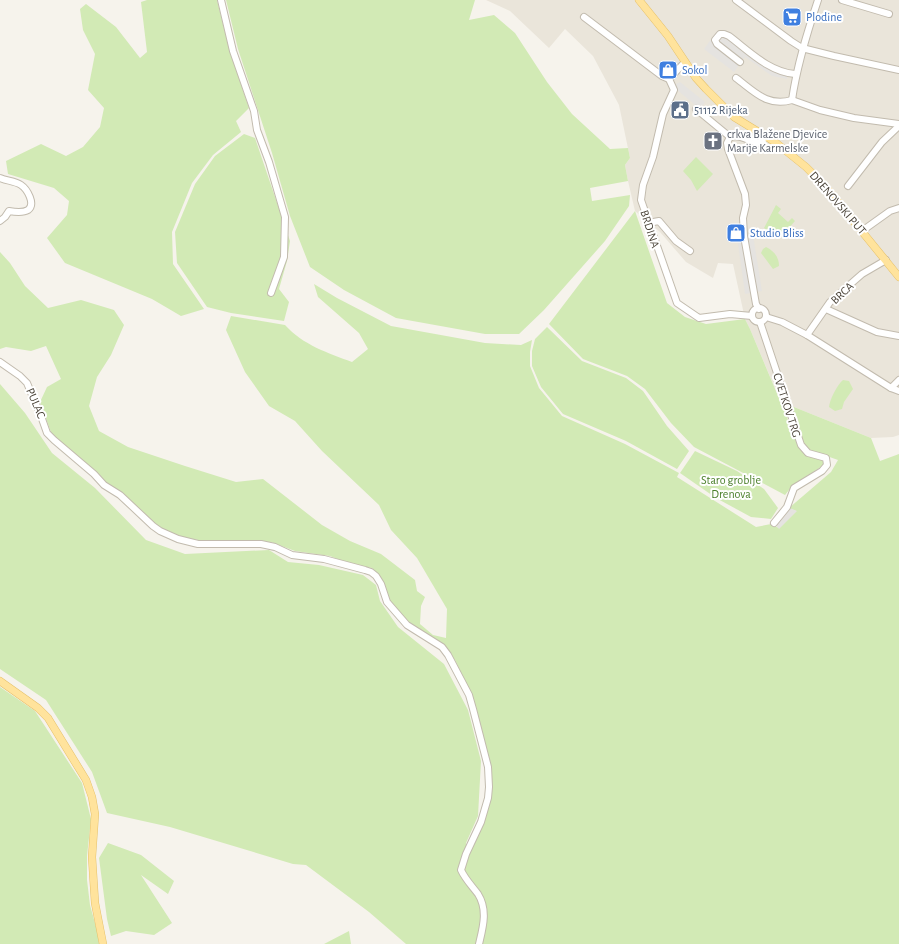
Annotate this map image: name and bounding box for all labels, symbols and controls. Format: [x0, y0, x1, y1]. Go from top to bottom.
supermarket icon: Plodine [781, 6, 803, 28]
place label: Plodine [806, 11, 842, 23]
shop icon: Sokol [657, 59, 679, 81]
place label: Sokol [682, 64, 707, 76]
public building icon: 51112 Rijeka [669, 99, 691, 121]
place label: 51112 Rijeka [694, 104, 748, 117]
place label: crkva Blažene Djevice Marije Karmelske [727, 128, 827, 155]
church icon: crkva Blažene Djevice Marije Karmelske [702, 130, 724, 152]
street label: DRENOVSKI PUT [807, 169, 869, 237]
street label: BRDINA [638, 208, 662, 250]
shop icon: Studio Bliss [725, 222, 747, 244]
place label: Studio Bliss [750, 227, 804, 239]
street label: BRCA [828, 280, 856, 306]
street label: CVETKOV TRG [771, 371, 803, 439]
street label: PULAC [24, 386, 48, 420]
park label: Staro groblje Drenova [701, 474, 761, 500]

